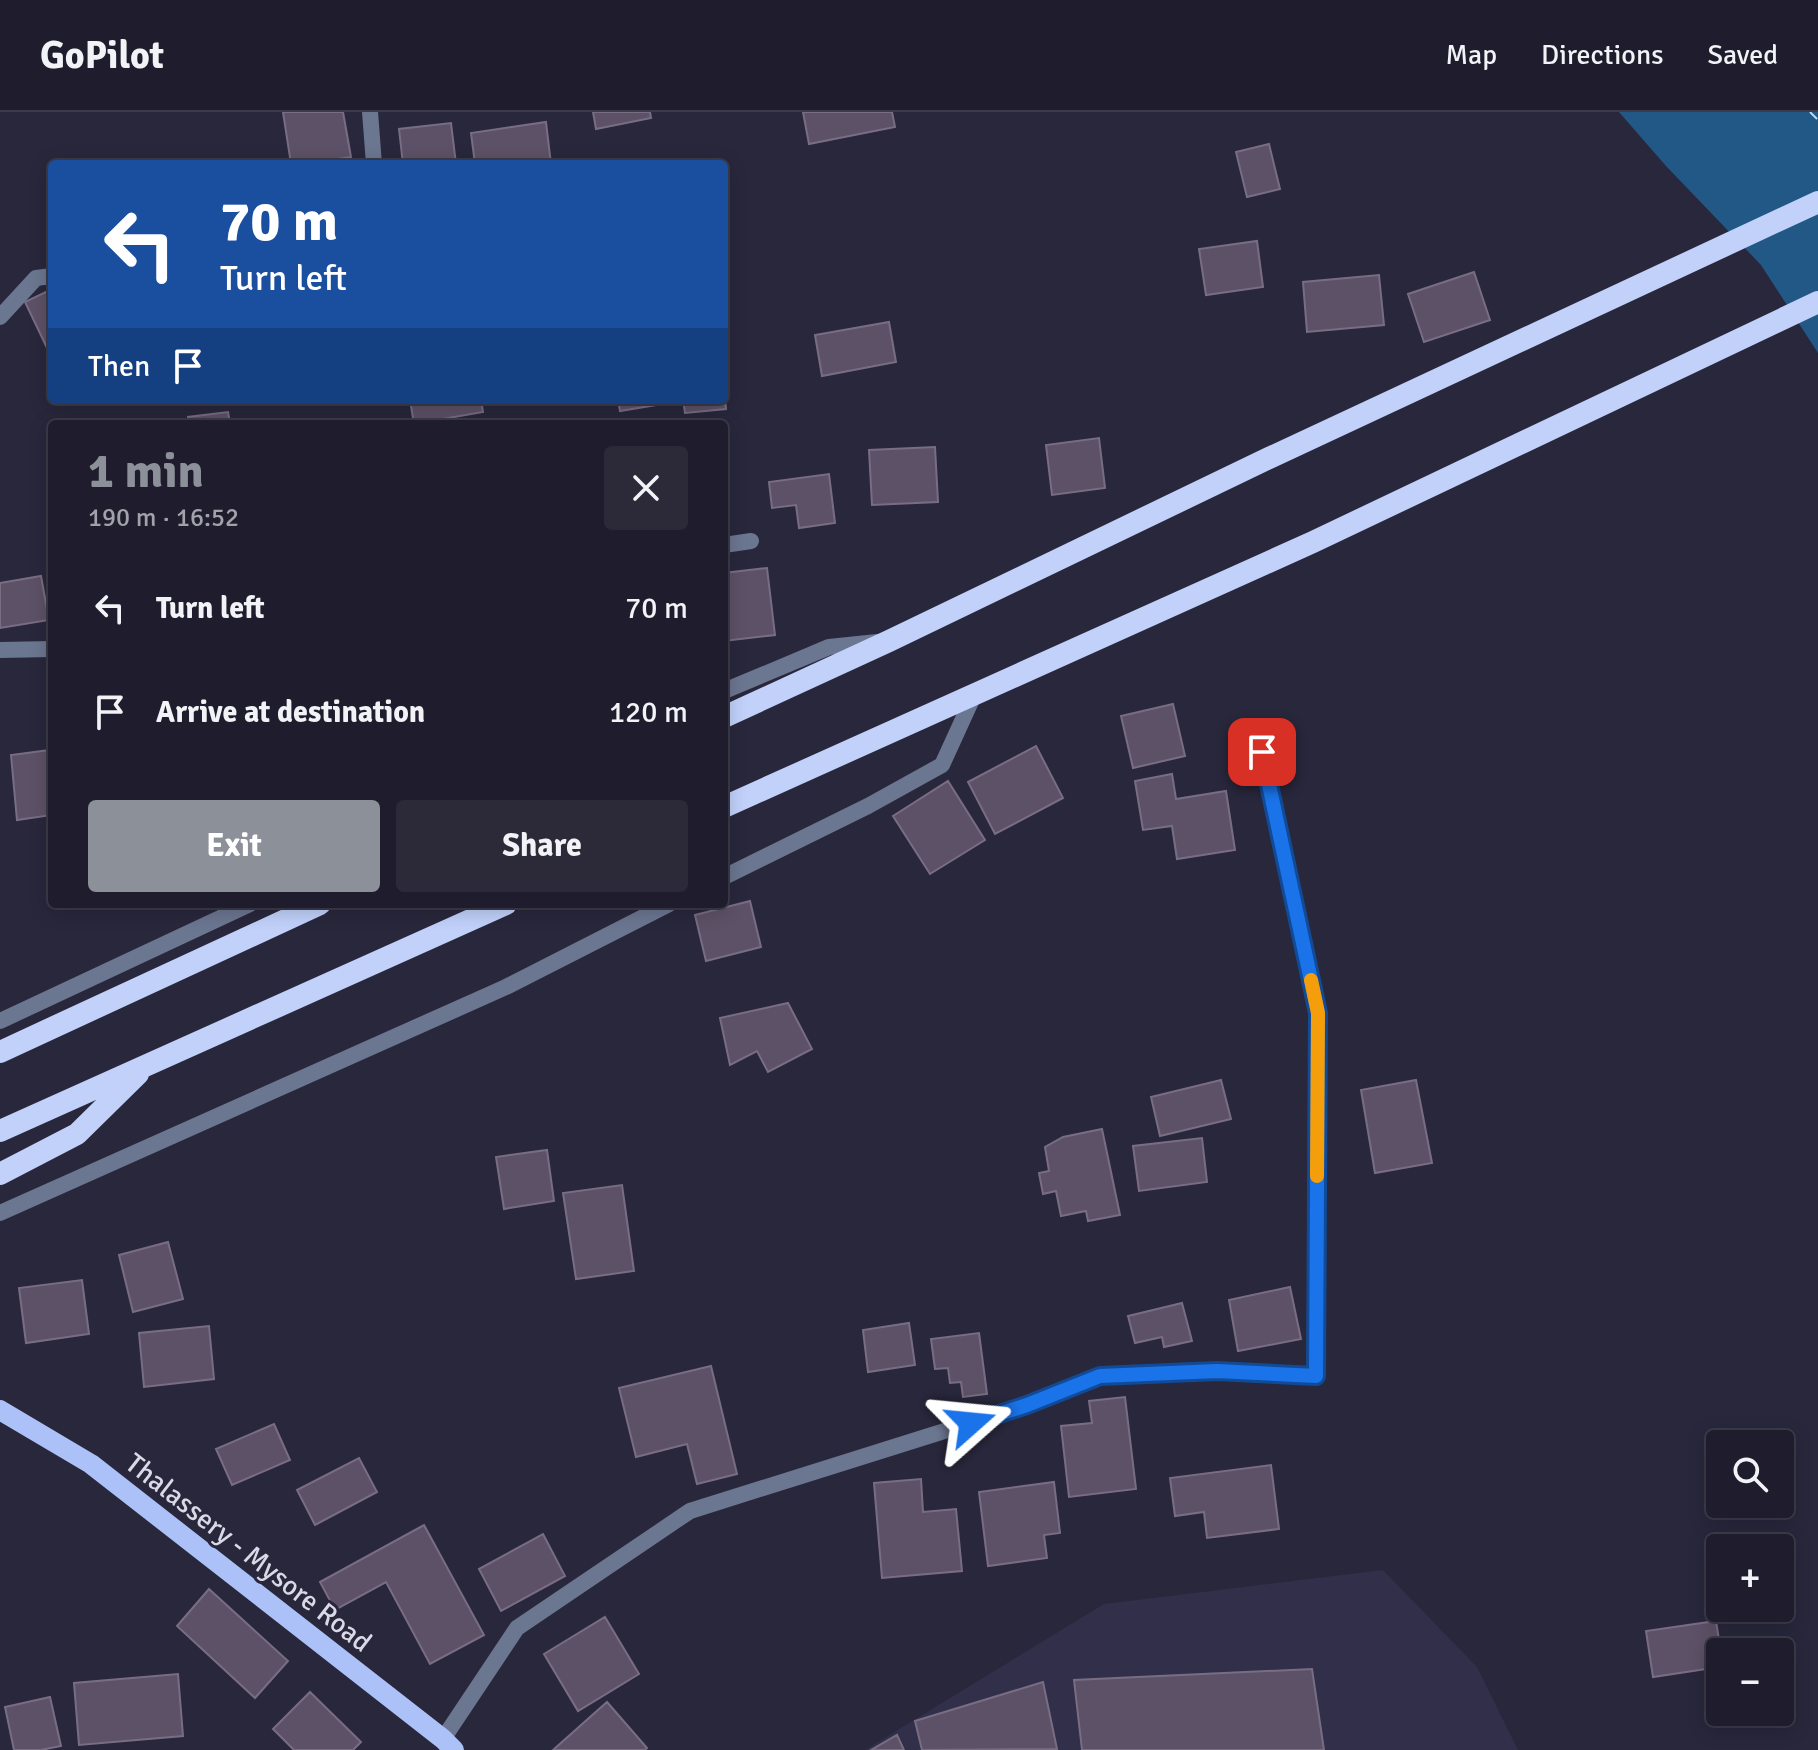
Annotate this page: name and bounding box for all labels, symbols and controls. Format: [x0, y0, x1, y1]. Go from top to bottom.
text: GoPilot [40, 32, 164, 79]
text: Map [1445, 38, 1497, 72]
text: Directions [1541, 38, 1663, 72]
text: Saved [1707, 38, 1778, 72]
text: 70 m [220, 187, 338, 256]
icon: left [88, 192, 192, 296]
text: Turn left [220, 256, 347, 301]
icon: arrive [166, 344, 210, 388]
text: Then [88, 348, 150, 385]
text: 1 min [88, 442, 204, 501]
button: close [604, 446, 688, 530]
text: 190 m · 16:52 [88, 502, 239, 534]
icon: left [88, 586, 132, 630]
text: Turn left [156, 590, 265, 627]
text: 70 m [625, 590, 688, 627]
icon: arrive [88, 690, 132, 734]
text: Arrive at destination [156, 694, 425, 731]
text: 120 m [609, 694, 688, 731]
pin [1228, 718, 1296, 786]
icon: arrive [1240, 730, 1284, 774]
button: Exit [88, 800, 380, 892]
button: Share [396, 800, 688, 892]
position arrow [929, 1381, 1013, 1465]
map controls [1706, 1430, 1794, 1726]
button: search [1706, 1430, 1794, 1518]
street label: Thalassery - Mysore Road [119, 1446, 378, 1659]
button: + [1706, 1534, 1794, 1622]
button: − [1706, 1638, 1794, 1726]

